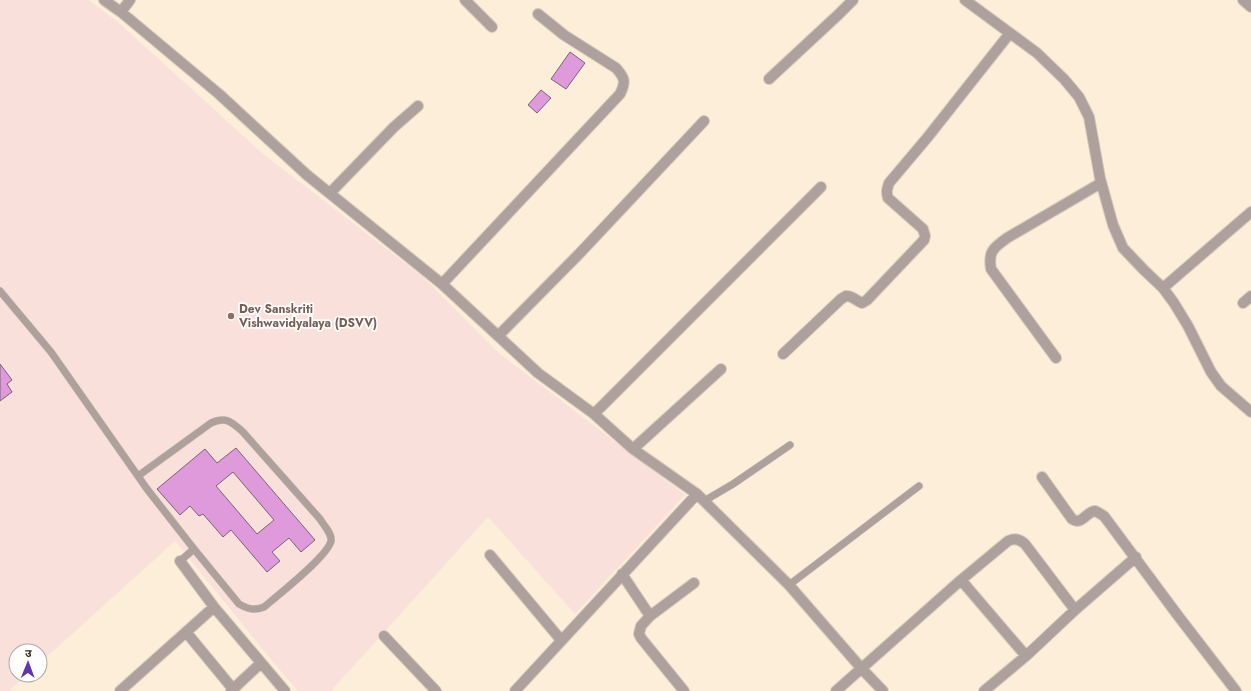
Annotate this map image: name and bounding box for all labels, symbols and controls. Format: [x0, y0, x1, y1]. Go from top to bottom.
place label: Dev Sanskriti Vishwavidyalaya (DSVV) [238, 300, 377, 332]
marker: Dev Sanskriti Vishwavidyalaya (DSVV) [226, 311, 236, 321]
north arrow [8, 643, 48, 683]
text: उ [25, 645, 32, 661]

